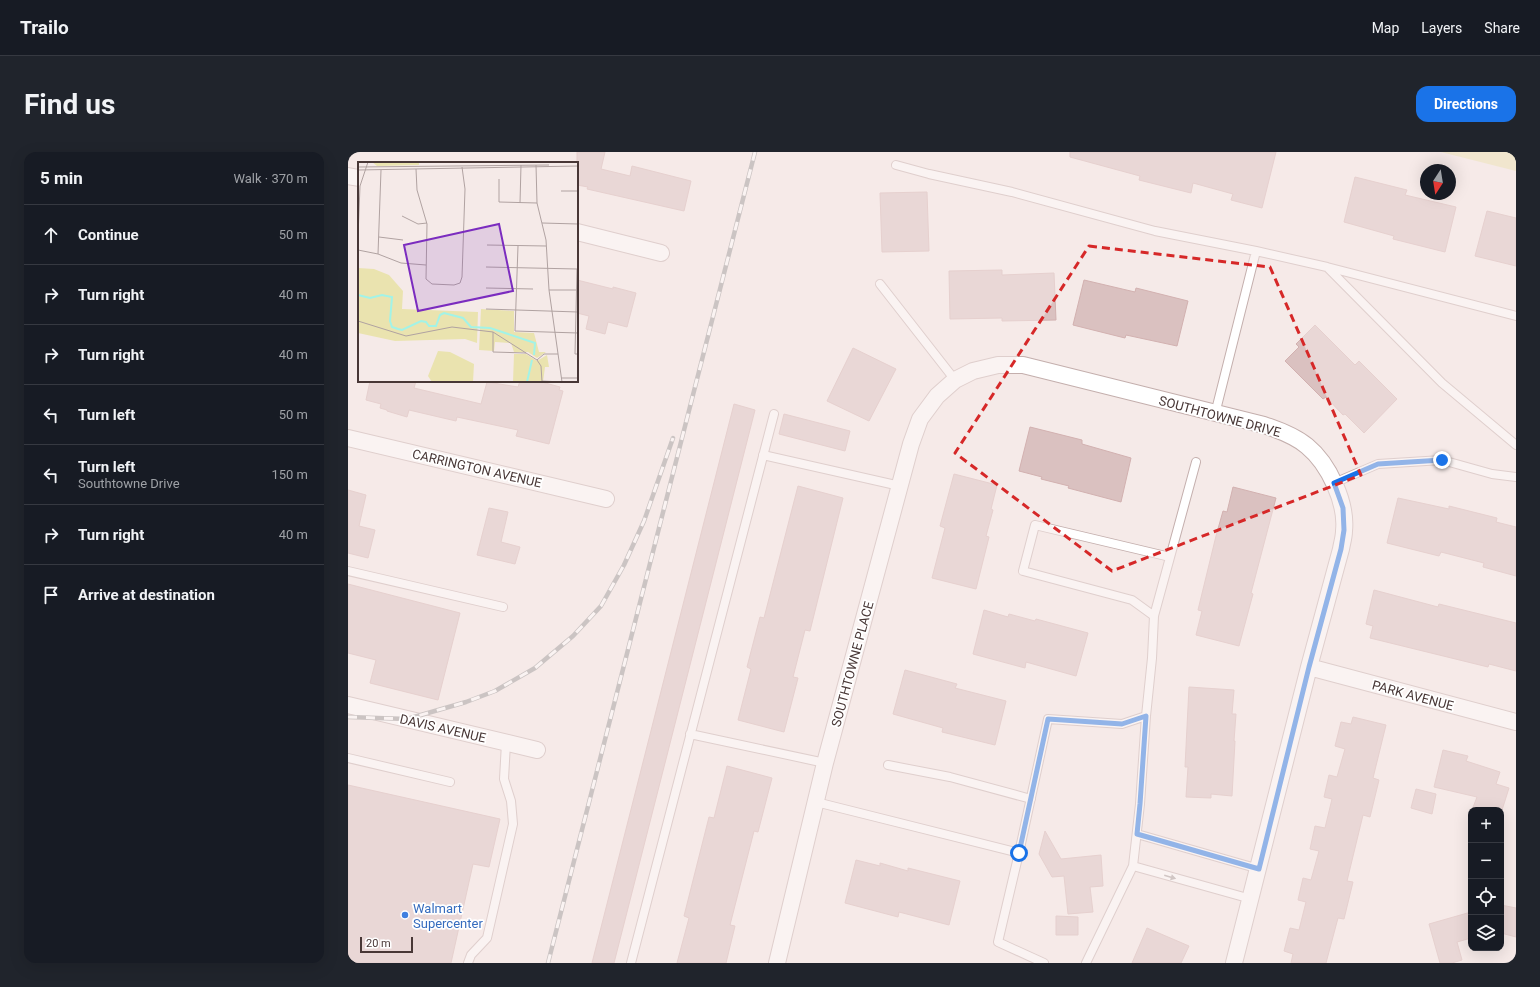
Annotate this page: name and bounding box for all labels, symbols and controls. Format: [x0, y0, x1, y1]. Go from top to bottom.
text: Trailo [20, 16, 69, 39]
text: Map [1372, 20, 1399, 36]
text: Layers [1421, 20, 1462, 36]
text: Share [1484, 20, 1520, 36]
button: Directions [1416, 86, 1516, 122]
text: Find us [24, 88, 115, 121]
inset map [358, 162, 578, 382]
north arrow [1420, 164, 1456, 200]
text: 5 min [40, 168, 83, 188]
text: Walk · 370 m [233, 171, 308, 186]
icon: ahead [40, 224, 62, 246]
text: Continue [78, 226, 139, 244]
text: 50 m [279, 227, 308, 242]
icon: right [40, 284, 62, 306]
text: Turn right [78, 286, 144, 304]
text: 40 m [279, 287, 308, 302]
icon: right [40, 344, 62, 366]
text: Turn right [78, 346, 144, 364]
text: 40 m [279, 347, 308, 362]
street label: SOUTHTOWNE DRIVE [1157, 393, 1282, 440]
icon: left [40, 404, 62, 426]
text: Turn left [78, 406, 135, 424]
text: 50 m [279, 407, 308, 422]
street label: CARRINGTON AVENUE [411, 446, 543, 491]
route end [1433, 451, 1451, 469]
text: Turn left [78, 458, 135, 476]
icon: left [40, 464, 62, 486]
text: 150 m [271, 467, 308, 482]
text: Southtowne Drive [78, 476, 180, 491]
icon: right [40, 524, 62, 546]
text: Turn right [78, 526, 144, 544]
text: 40 m [279, 527, 308, 542]
icon: arrive [40, 584, 62, 606]
text: Arrive at destination [78, 586, 215, 604]
street label: SOUTHTOWNE PLACE [828, 600, 876, 729]
street label: PARK AVENUE [1370, 677, 1455, 714]
street label: DAVIS AVENUE [398, 711, 487, 746]
map controls [1468, 807, 1504, 951]
button: + [1468, 807, 1504, 843]
button: − [1468, 843, 1504, 879]
route start [1010, 844, 1028, 862]
one-way arrow [1165, 874, 1177, 880]
button: locate [1468, 879, 1504, 915]
place label: Walmart Supercenter [413, 901, 483, 931]
marker: Walmart Supercenter [400, 910, 410, 920]
button: layers [1468, 915, 1504, 951]
scale bar [360, 935, 413, 954]
text: 20 m [366, 937, 391, 950]

